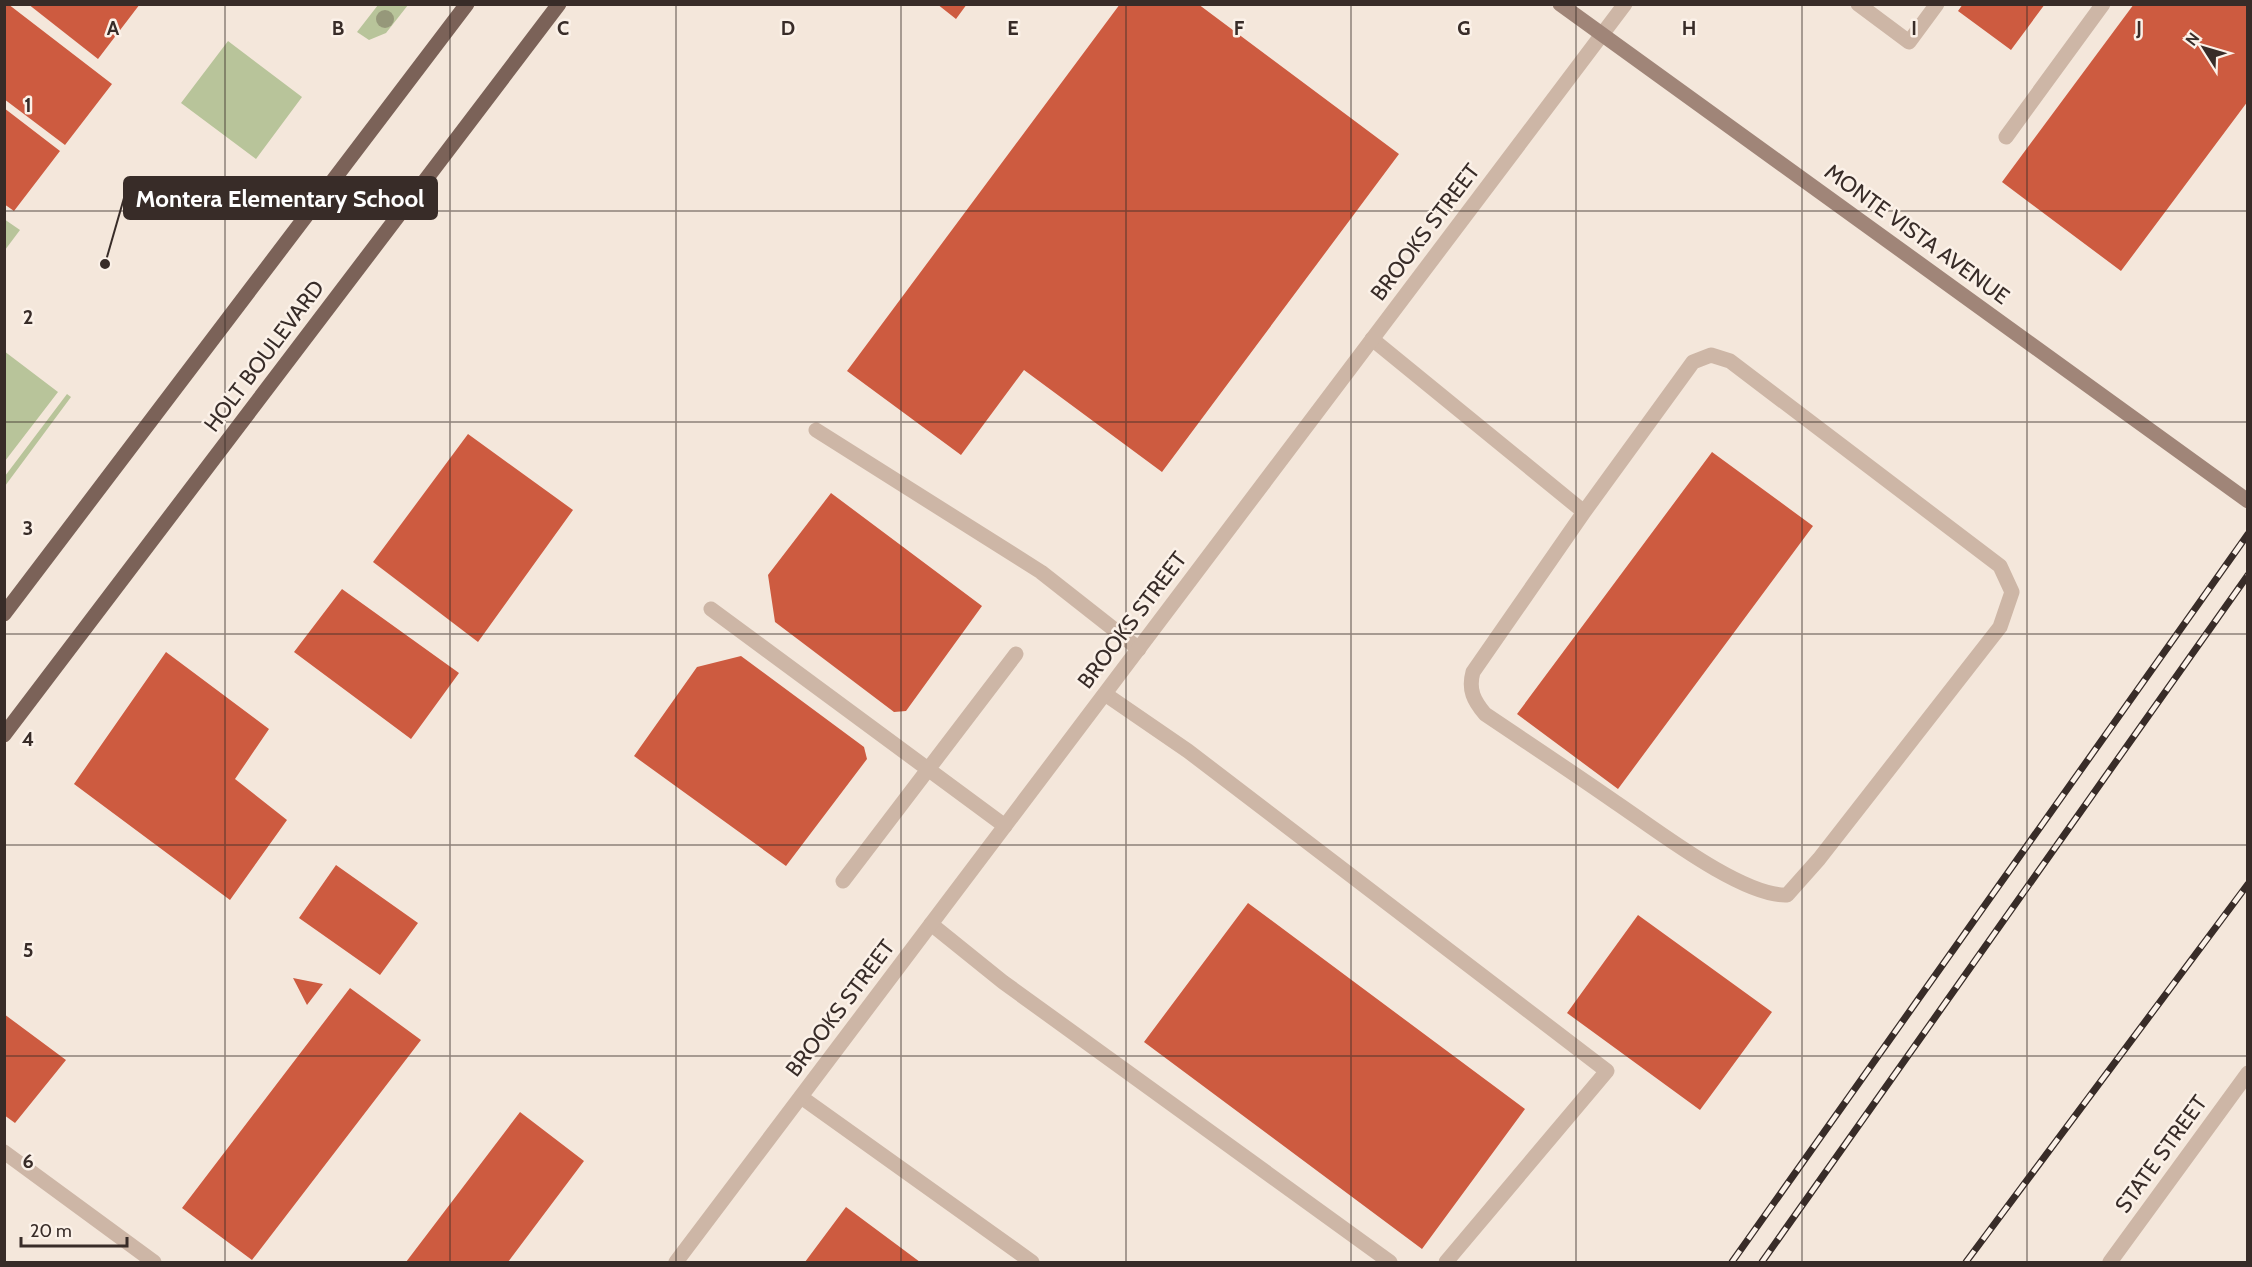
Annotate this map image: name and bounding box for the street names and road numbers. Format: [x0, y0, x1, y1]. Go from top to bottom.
street label: BROOKS STREET [1365, 158, 1485, 306]
street label: MONTE VISTA AVENUE [1819, 158, 2015, 310]
street label: HOLT BOULEVARD [198, 275, 330, 437]
street label: BROOKS STREET [1072, 546, 1192, 694]
street label: BROOKS STREET [780, 934, 900, 1082]
street label: STATE STREET [2109, 1090, 2213, 1218]

